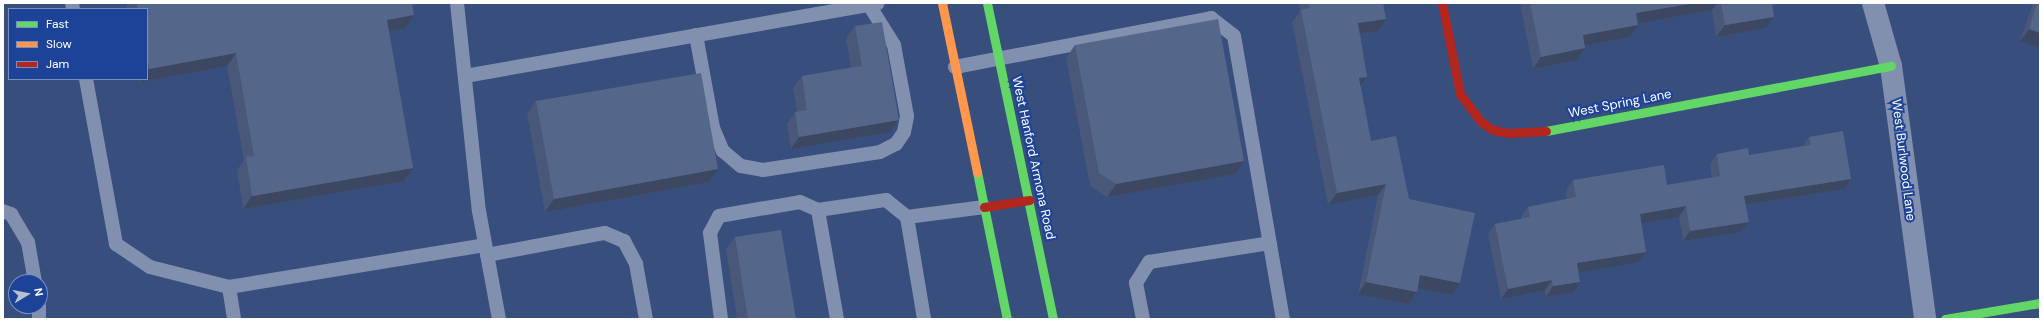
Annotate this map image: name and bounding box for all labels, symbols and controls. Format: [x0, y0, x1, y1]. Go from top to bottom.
legend [8, 8, 148, 80]
text: Fast [46, 16, 69, 32]
text: Slow [46, 36, 72, 52]
text: Jam [46, 56, 69, 72]
street label: West Hanford Armona Road [1008, 75, 1058, 241]
street label: West Spring Lane [1567, 86, 1673, 122]
street label: West Burlwood Lane [1888, 98, 1918, 222]
north arrow [8, 274, 48, 314]
text: N [31, 287, 46, 297]

